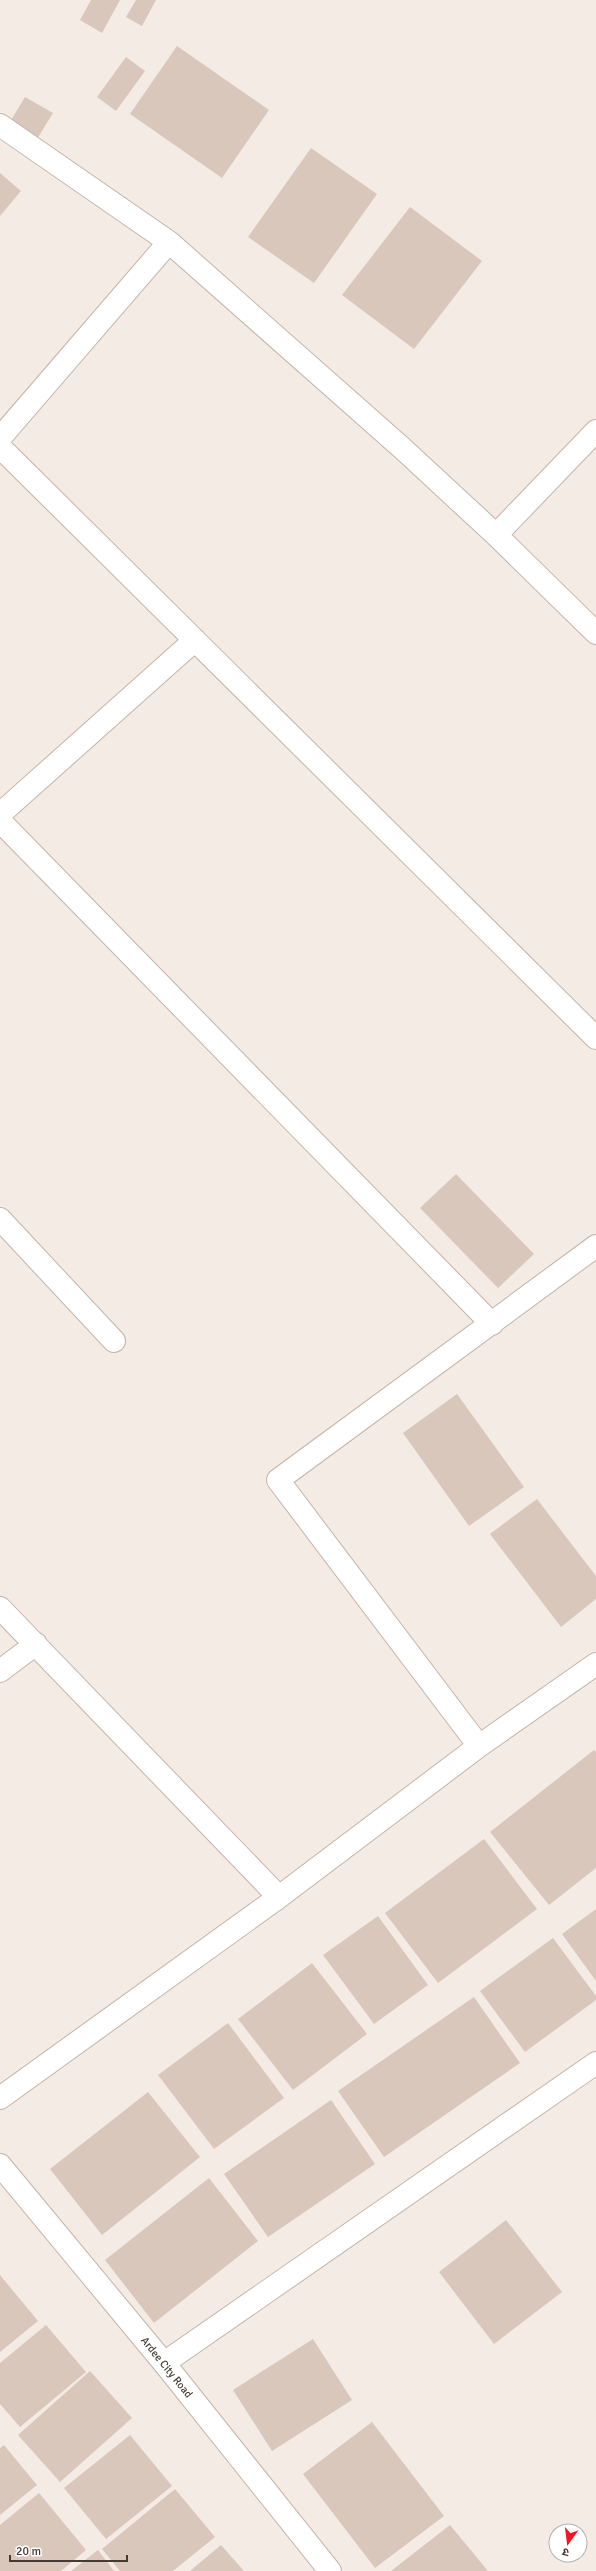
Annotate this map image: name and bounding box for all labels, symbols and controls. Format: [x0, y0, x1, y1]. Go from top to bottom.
street label: Ardee City Road [138, 2334, 195, 2400]
north arrow [548, 2523, 588, 2563]
scale bar [10, 2537, 127, 2563]
text: 20 m [16, 2544, 41, 2559]
text: उ [560, 2545, 570, 2559]

